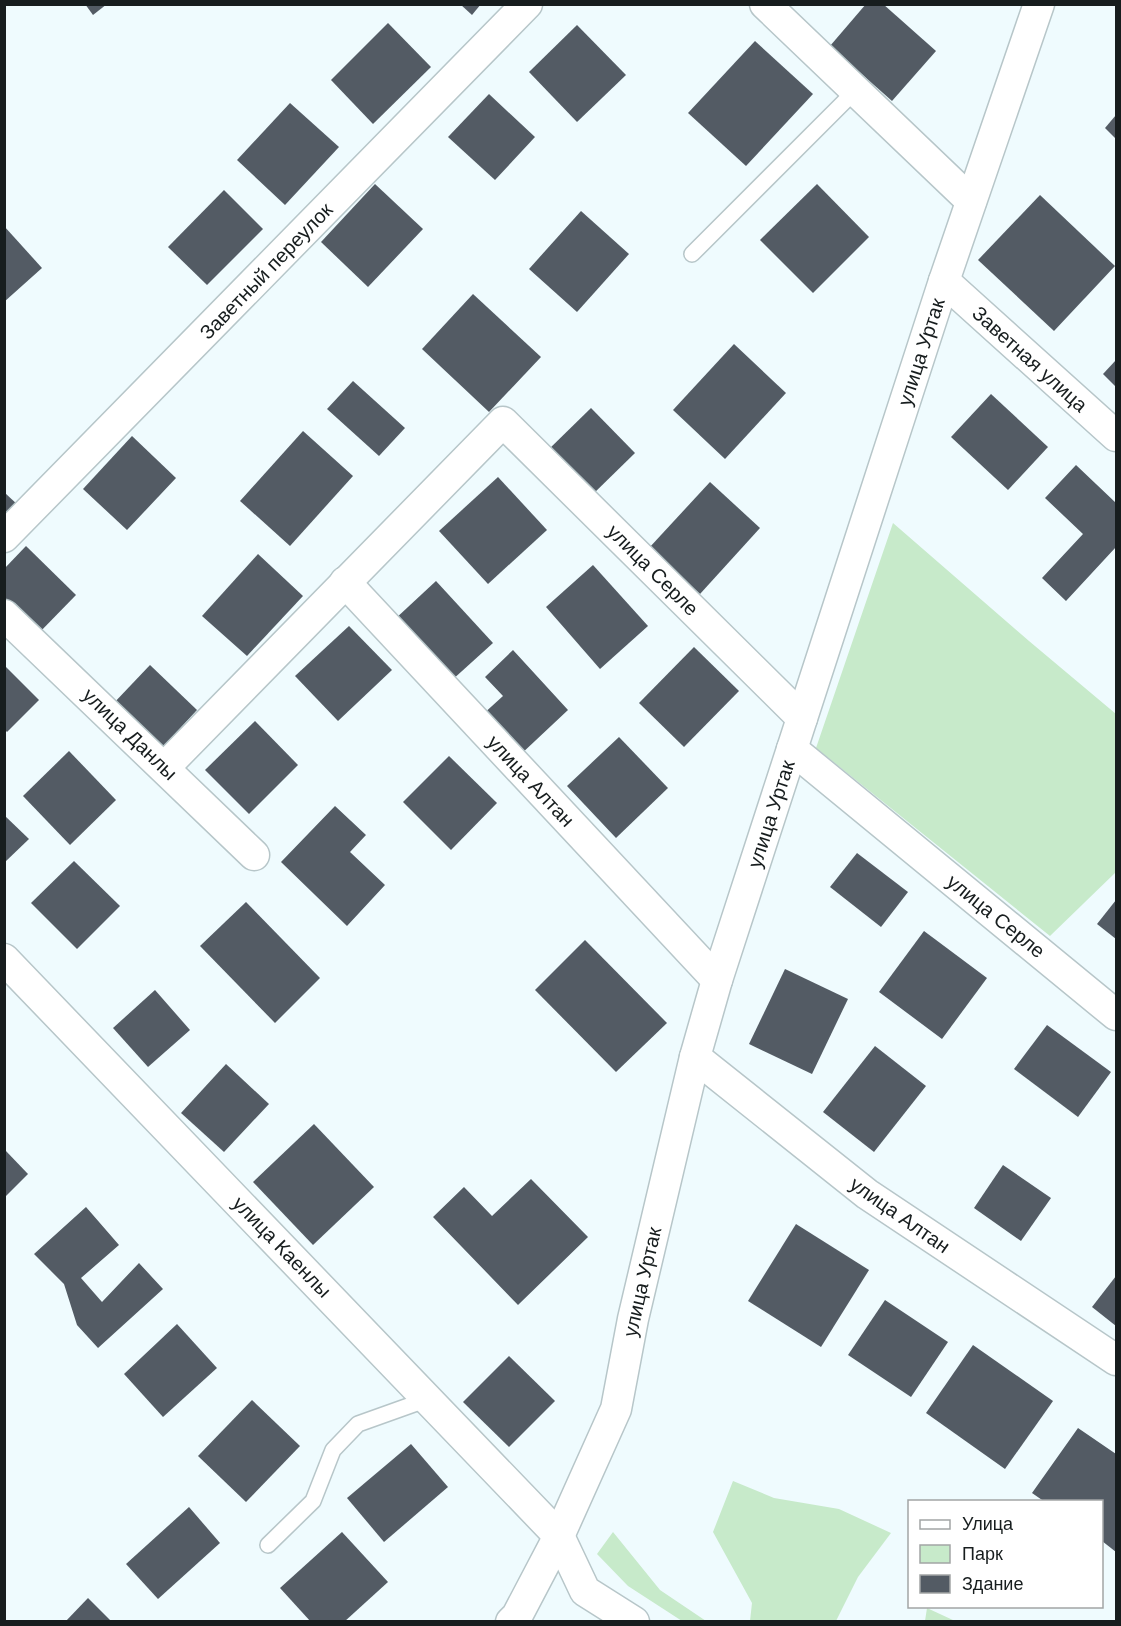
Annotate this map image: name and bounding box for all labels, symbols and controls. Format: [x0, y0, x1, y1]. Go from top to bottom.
street label: Заветный переулок [195, 198, 337, 344]
street label: улица Уртак [893, 295, 949, 409]
street label: Заветная улица [968, 302, 1093, 417]
street label: улица Серле [603, 520, 703, 620]
street label: улица Данлы [78, 684, 182, 784]
street label: улица Алтан [483, 731, 579, 831]
street label: улица Уртак [743, 757, 799, 871]
street label: улица Серле [943, 870, 1049, 962]
street label: улица Алтан [846, 1173, 954, 1257]
street label: улица Каенлы [228, 1192, 336, 1302]
street label: улица Уртак [619, 1225, 665, 1339]
legend [908, 1500, 1103, 1608]
text: Улица [962, 1514, 1014, 1534]
text: Парк [962, 1544, 1003, 1564]
text: Здание [962, 1574, 1023, 1594]

